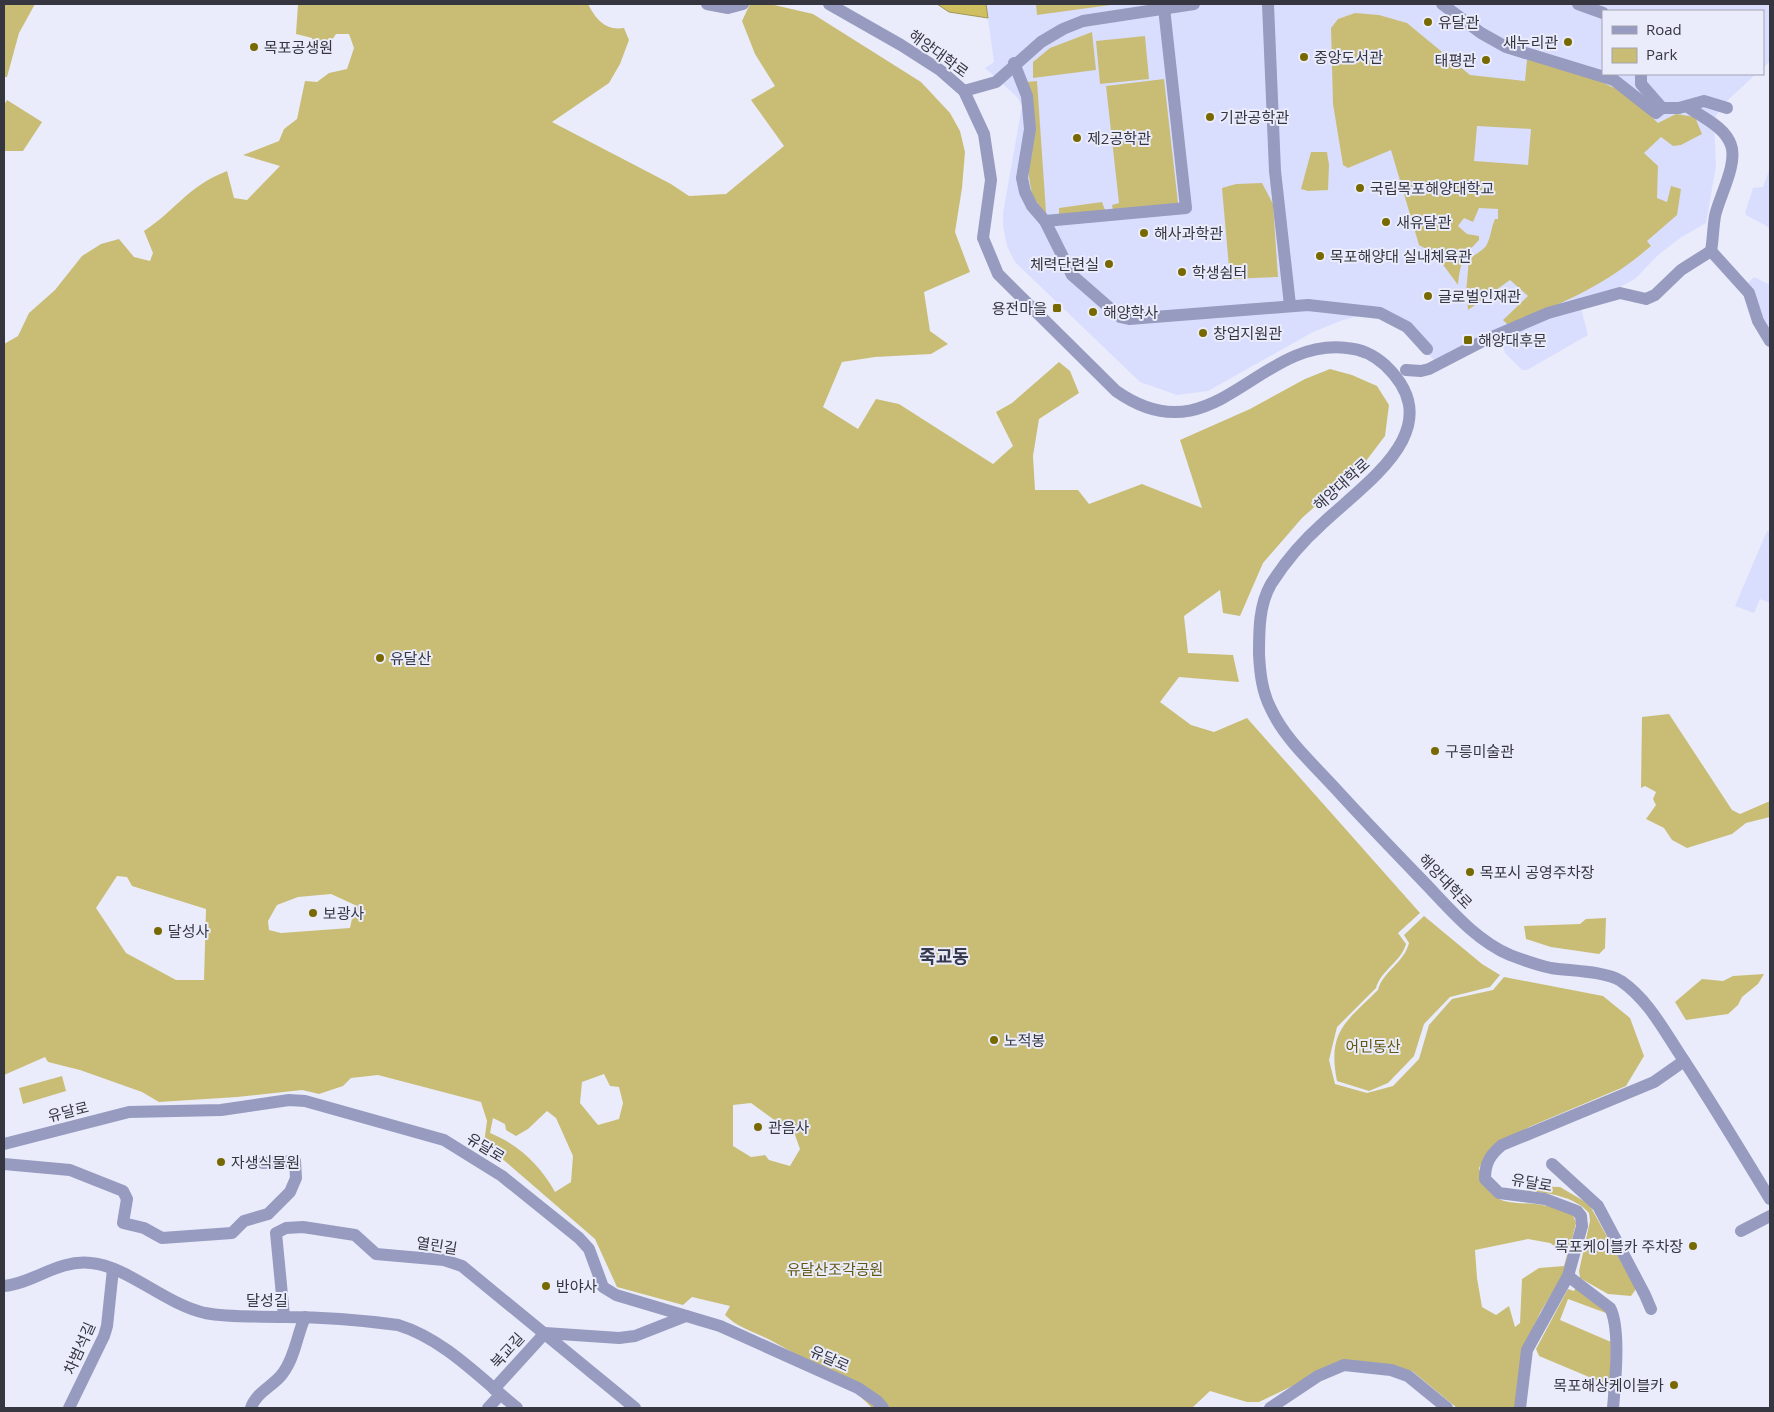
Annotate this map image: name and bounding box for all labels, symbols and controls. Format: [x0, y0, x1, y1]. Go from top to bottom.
legend [1602, 10, 1764, 75]
place label: 유달관 [1438, 12, 1480, 32]
marker: 유달관 [1422, 16, 1434, 28]
text: Road [1646, 19, 1682, 39]
street label: 해양대학로 [905, 25, 973, 81]
place label: 새누리관 [1503, 32, 1558, 52]
marker: 새누리관 [1562, 36, 1574, 48]
place label: 목포공생원 [264, 37, 333, 57]
marker: 목포공생원 [248, 41, 260, 53]
text: Park [1646, 44, 1677, 64]
place label: 중앙도서관 [1314, 47, 1383, 67]
place label: 태평관 [1435, 50, 1476, 70]
marker: 중앙도서관 [1298, 51, 1310, 63]
marker: 태평관 [1480, 54, 1492, 66]
place label: 기관공학관 [1220, 107, 1289, 127]
marker: 기관공학관 [1204, 111, 1216, 123]
place label: 제2공학관 [1087, 128, 1151, 148]
marker: 제2공학관 [1071, 132, 1083, 144]
place label: 국립목포해양대학교 [1370, 178, 1494, 198]
marker: 국립목포해양대학교 [1354, 182, 1366, 194]
place label: 새유달관 [1396, 212, 1451, 232]
marker: 새유달관 [1380, 216, 1392, 228]
place label: 해사과학관 [1154, 223, 1223, 243]
marker: 해사과학관 [1138, 227, 1150, 239]
place label: 목포해양대 실내체육관 [1330, 246, 1472, 266]
marker: 목포해양대 실내체육관 [1314, 250, 1326, 262]
place label: 체력단련실 [1030, 254, 1099, 274]
marker: 체력단련실 [1103, 258, 1115, 270]
place label: 학생쉼터 [1192, 262, 1247, 282]
marker: 학생쉼터 [1176, 266, 1188, 278]
place label: 글로벌인재관 [1438, 286, 1521, 306]
marker: 글로벌인재관 [1422, 290, 1434, 302]
place label: 용전마을 [992, 298, 1047, 318]
marker: 용전마을 [1051, 302, 1063, 314]
place label: 해양학사 [1103, 302, 1158, 322]
marker: 해양학사 [1087, 306, 1099, 318]
place label: 창업지원관 [1213, 323, 1282, 343]
marker: 창업지원관 [1197, 327, 1209, 339]
place label: 해양대후문 [1478, 330, 1547, 350]
marker: 해양대후문 [1462, 334, 1474, 346]
street label: 해양대학로 [1309, 453, 1373, 515]
place label: 유달산 [390, 648, 432, 668]
marker: 유달산 [374, 652, 386, 664]
place label: 구릉미술관 [1445, 741, 1514, 761]
marker: 구릉미술관 [1429, 745, 1441, 757]
street label: 해양대학로 [1415, 849, 1477, 913]
place label: 목포시 공영주차장 [1480, 862, 1594, 882]
marker: 목포시 공영주차장 [1464, 866, 1476, 878]
place label: 보광사 [323, 903, 365, 923]
marker: 보광사 [307, 907, 319, 919]
place label: 달성사 [168, 921, 210, 941]
marker: 달성사 [152, 925, 164, 937]
district label: 죽교동 [919, 944, 969, 968]
place label: 노적봉 [1004, 1030, 1045, 1050]
marker: 노적봉 [988, 1034, 1000, 1046]
park label: 어민동산 [1345, 1036, 1401, 1056]
street label: 유달로 [45, 1096, 91, 1126]
place label: 관음사 [768, 1117, 810, 1137]
marker: 관음사 [752, 1121, 764, 1133]
street label: 유달로 [463, 1128, 509, 1166]
place label: 자생식물원 [231, 1152, 300, 1172]
marker: 자생식물원 [215, 1156, 227, 1168]
street label: 유달로 [1510, 1169, 1554, 1195]
street label: 열린길 [415, 1232, 459, 1258]
place label: 목포케이블카 주차장 [1555, 1236, 1683, 1256]
marker: 목포케이블카 주차장 [1687, 1240, 1699, 1252]
park label: 유달산조각공원 [787, 1259, 883, 1279]
place label: 반야사 [556, 1276, 598, 1296]
marker: 반야사 [540, 1280, 552, 1292]
street label: 달성길 [246, 1290, 288, 1310]
street label: 차범석길 [59, 1319, 99, 1377]
street label: 북교길 [486, 1328, 528, 1372]
street label: 유달로 [807, 1340, 853, 1376]
place label: 목포해상케이블카 [1554, 1375, 1664, 1395]
marker: 목포해상케이블카 [1668, 1379, 1680, 1391]

